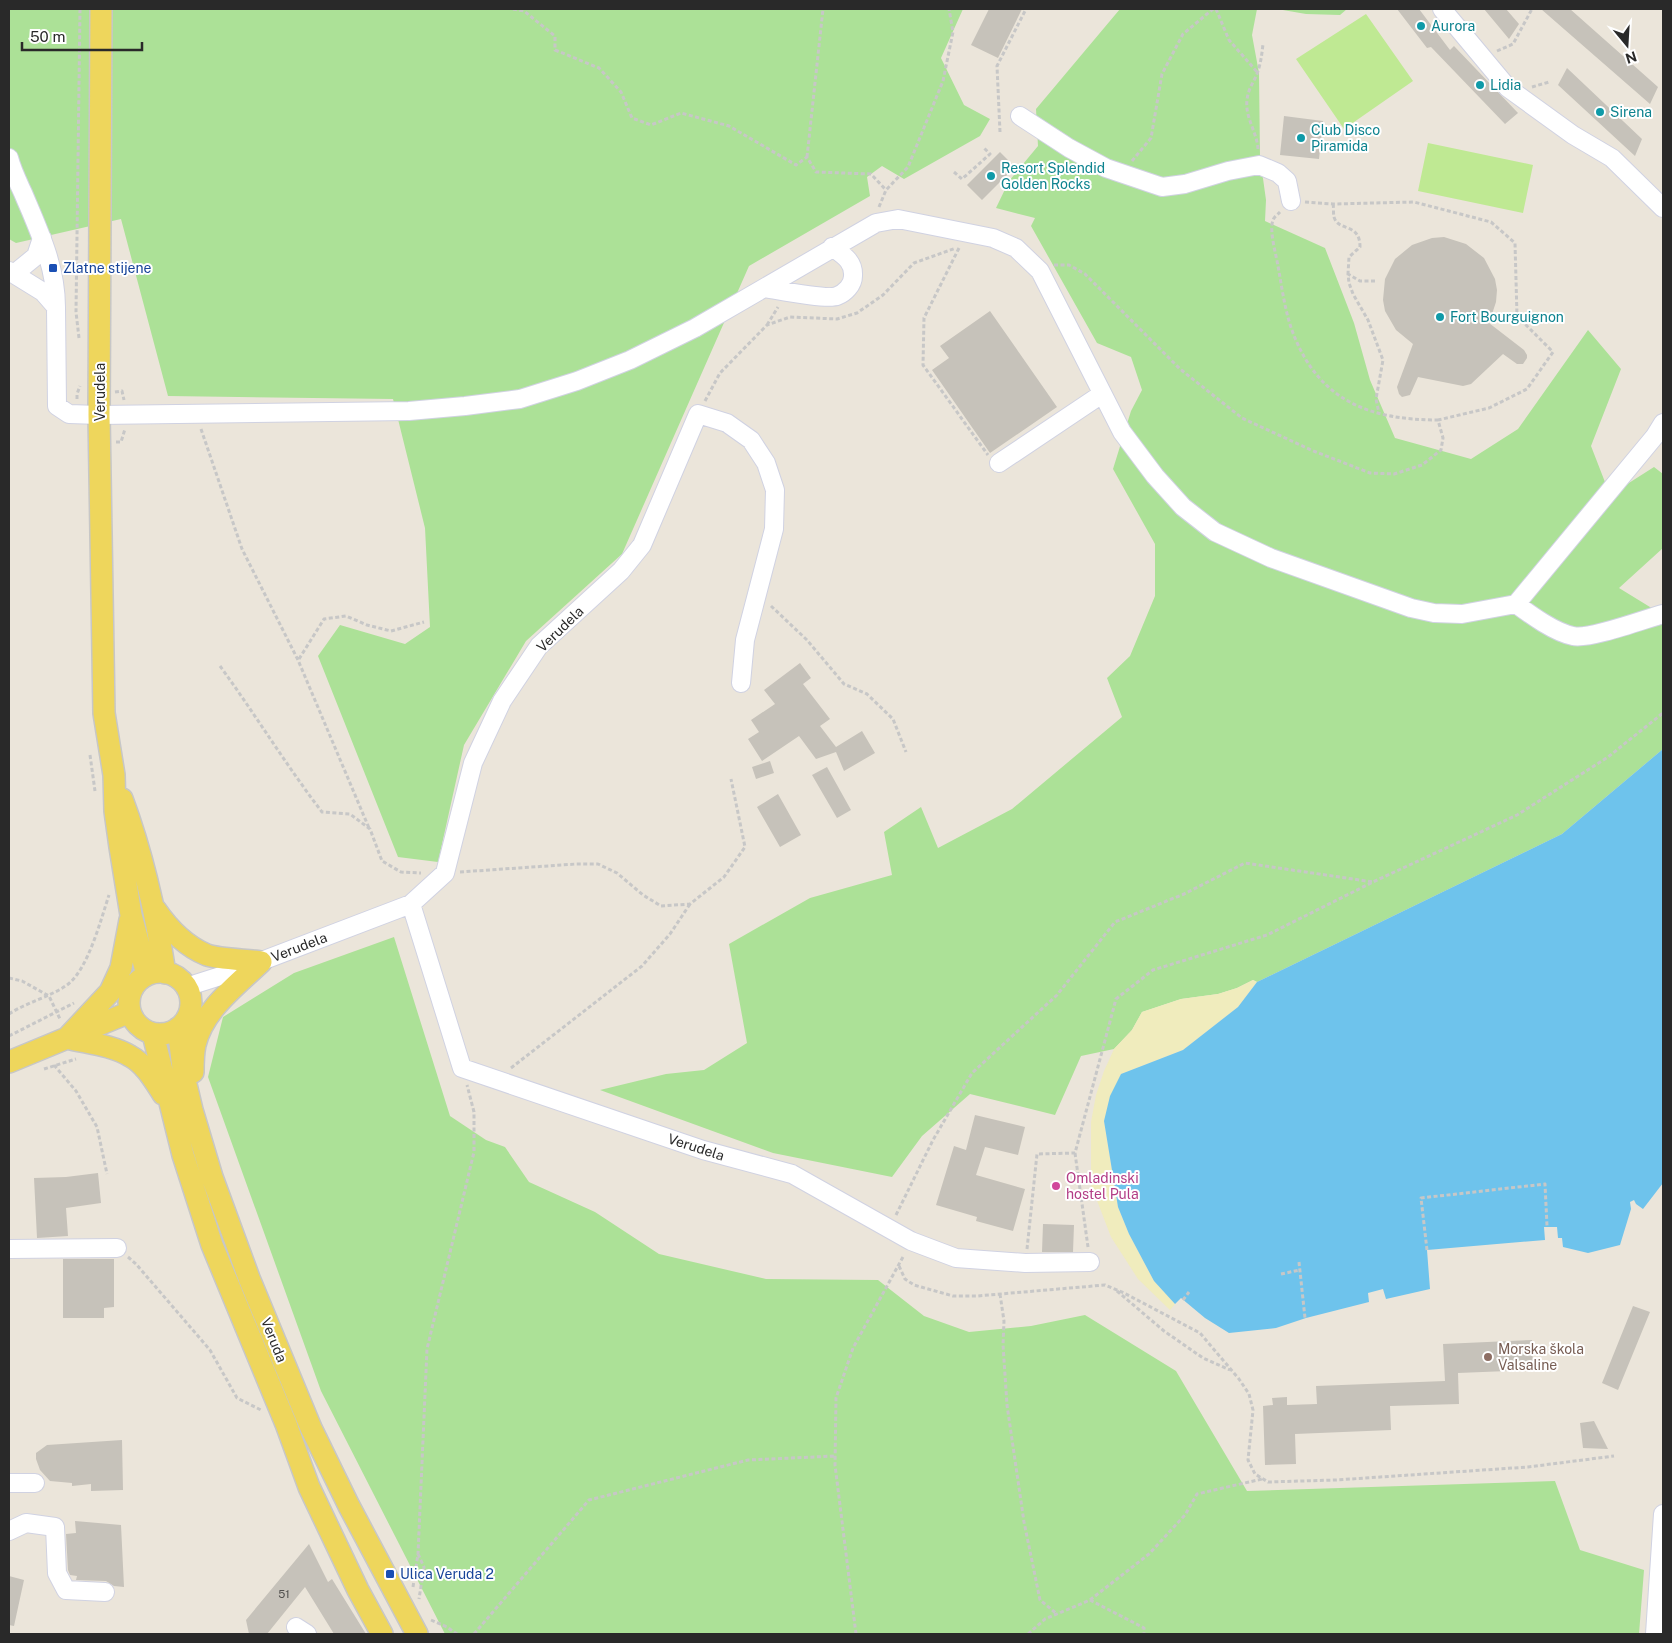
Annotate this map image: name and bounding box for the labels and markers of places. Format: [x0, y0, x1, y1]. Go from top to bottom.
place label: Aurora [1431, 18, 1475, 34]
marker: Aurora [1415, 20, 1427, 32]
place label: Lidia [1490, 77, 1521, 93]
marker: Lidia [1474, 79, 1486, 91]
place label: Sirena [1610, 104, 1652, 120]
marker: Sirena [1594, 106, 1606, 118]
place label: Club Disco Piramida [1311, 122, 1380, 154]
marker: Club Disco Piramida [1295, 132, 1307, 144]
place label: Resort Splendid Golden Rocks [1001, 160, 1105, 192]
marker: Resort Splendid Golden Rocks [985, 170, 997, 182]
place label: Zlatne stijene [63, 260, 152, 276]
marker: Zlatne stijene [47, 262, 59, 274]
place label: Fort Bourguignon [1450, 309, 1564, 325]
marker: Fort Bourguignon [1434, 311, 1446, 323]
place label: Omladinski hostel Pula [1066, 1170, 1139, 1202]
marker: Omladinski hostel Pula [1050, 1180, 1062, 1192]
place label: Morska škola Valsaline [1498, 1341, 1584, 1373]
marker: Morska škola Valsaline [1482, 1351, 1494, 1363]
place label: Ulica Veruda 2 [400, 1566, 494, 1582]
marker: Ulica Veruda 2 [384, 1568, 396, 1580]

